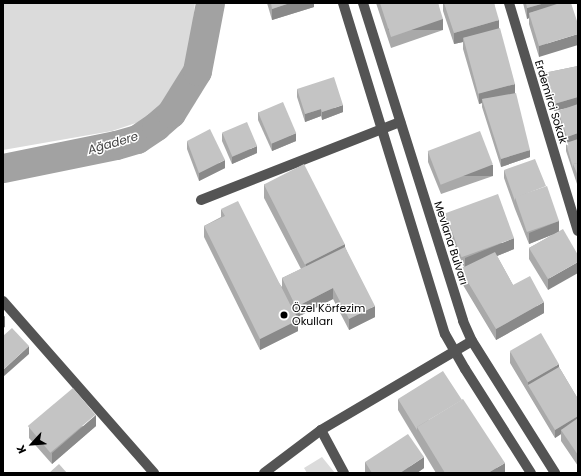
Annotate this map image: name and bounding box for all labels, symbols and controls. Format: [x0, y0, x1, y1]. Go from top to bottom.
street label: Erdemirci Sokak [532, 59, 570, 145]
water label: Ağadere [86, 129, 140, 157]
street label: Mevlana Bulvarı [431, 200, 471, 286]
place label: Özel Körfezim Okulları [292, 302, 365, 328]
marker: Özel Körfezim Okulları [279, 310, 289, 320]
north arrow [12, 424, 52, 464]
text: K [12, 442, 30, 456]

